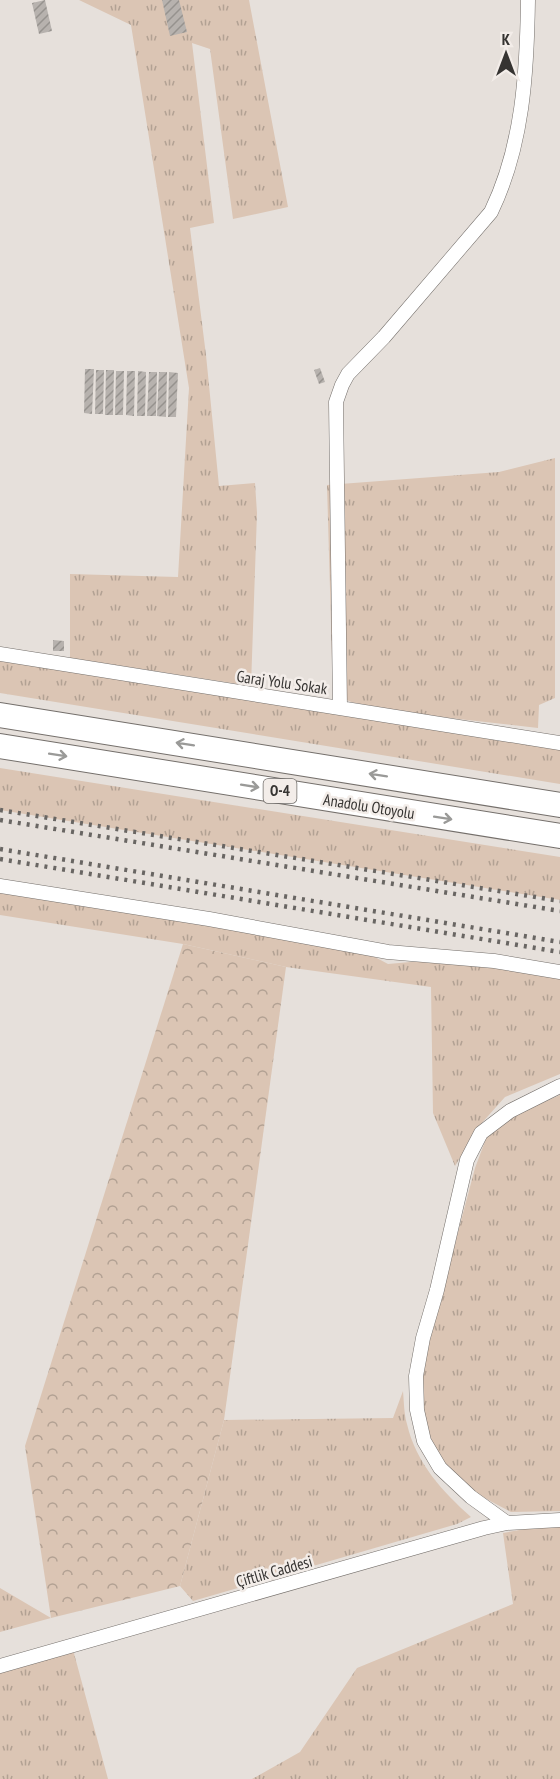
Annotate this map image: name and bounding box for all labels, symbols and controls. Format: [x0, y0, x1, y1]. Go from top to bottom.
north arrow [476, 24, 536, 84]
text: K [502, 29, 511, 49]
street label: Garaj Yolu Sokak [235, 666, 329, 698]
one-way arrow [176, 739, 196, 750]
one-way arrow [47, 750, 67, 761]
one-way arrow [368, 770, 388, 781]
road number: O-4 [264, 779, 296, 803]
one-way arrow [240, 781, 260, 792]
street label: Anadolu Otoyolu [322, 789, 416, 823]
one-way arrow [432, 812, 452, 823]
street label: Çiftlik Caddesi [234, 1551, 314, 1591]

